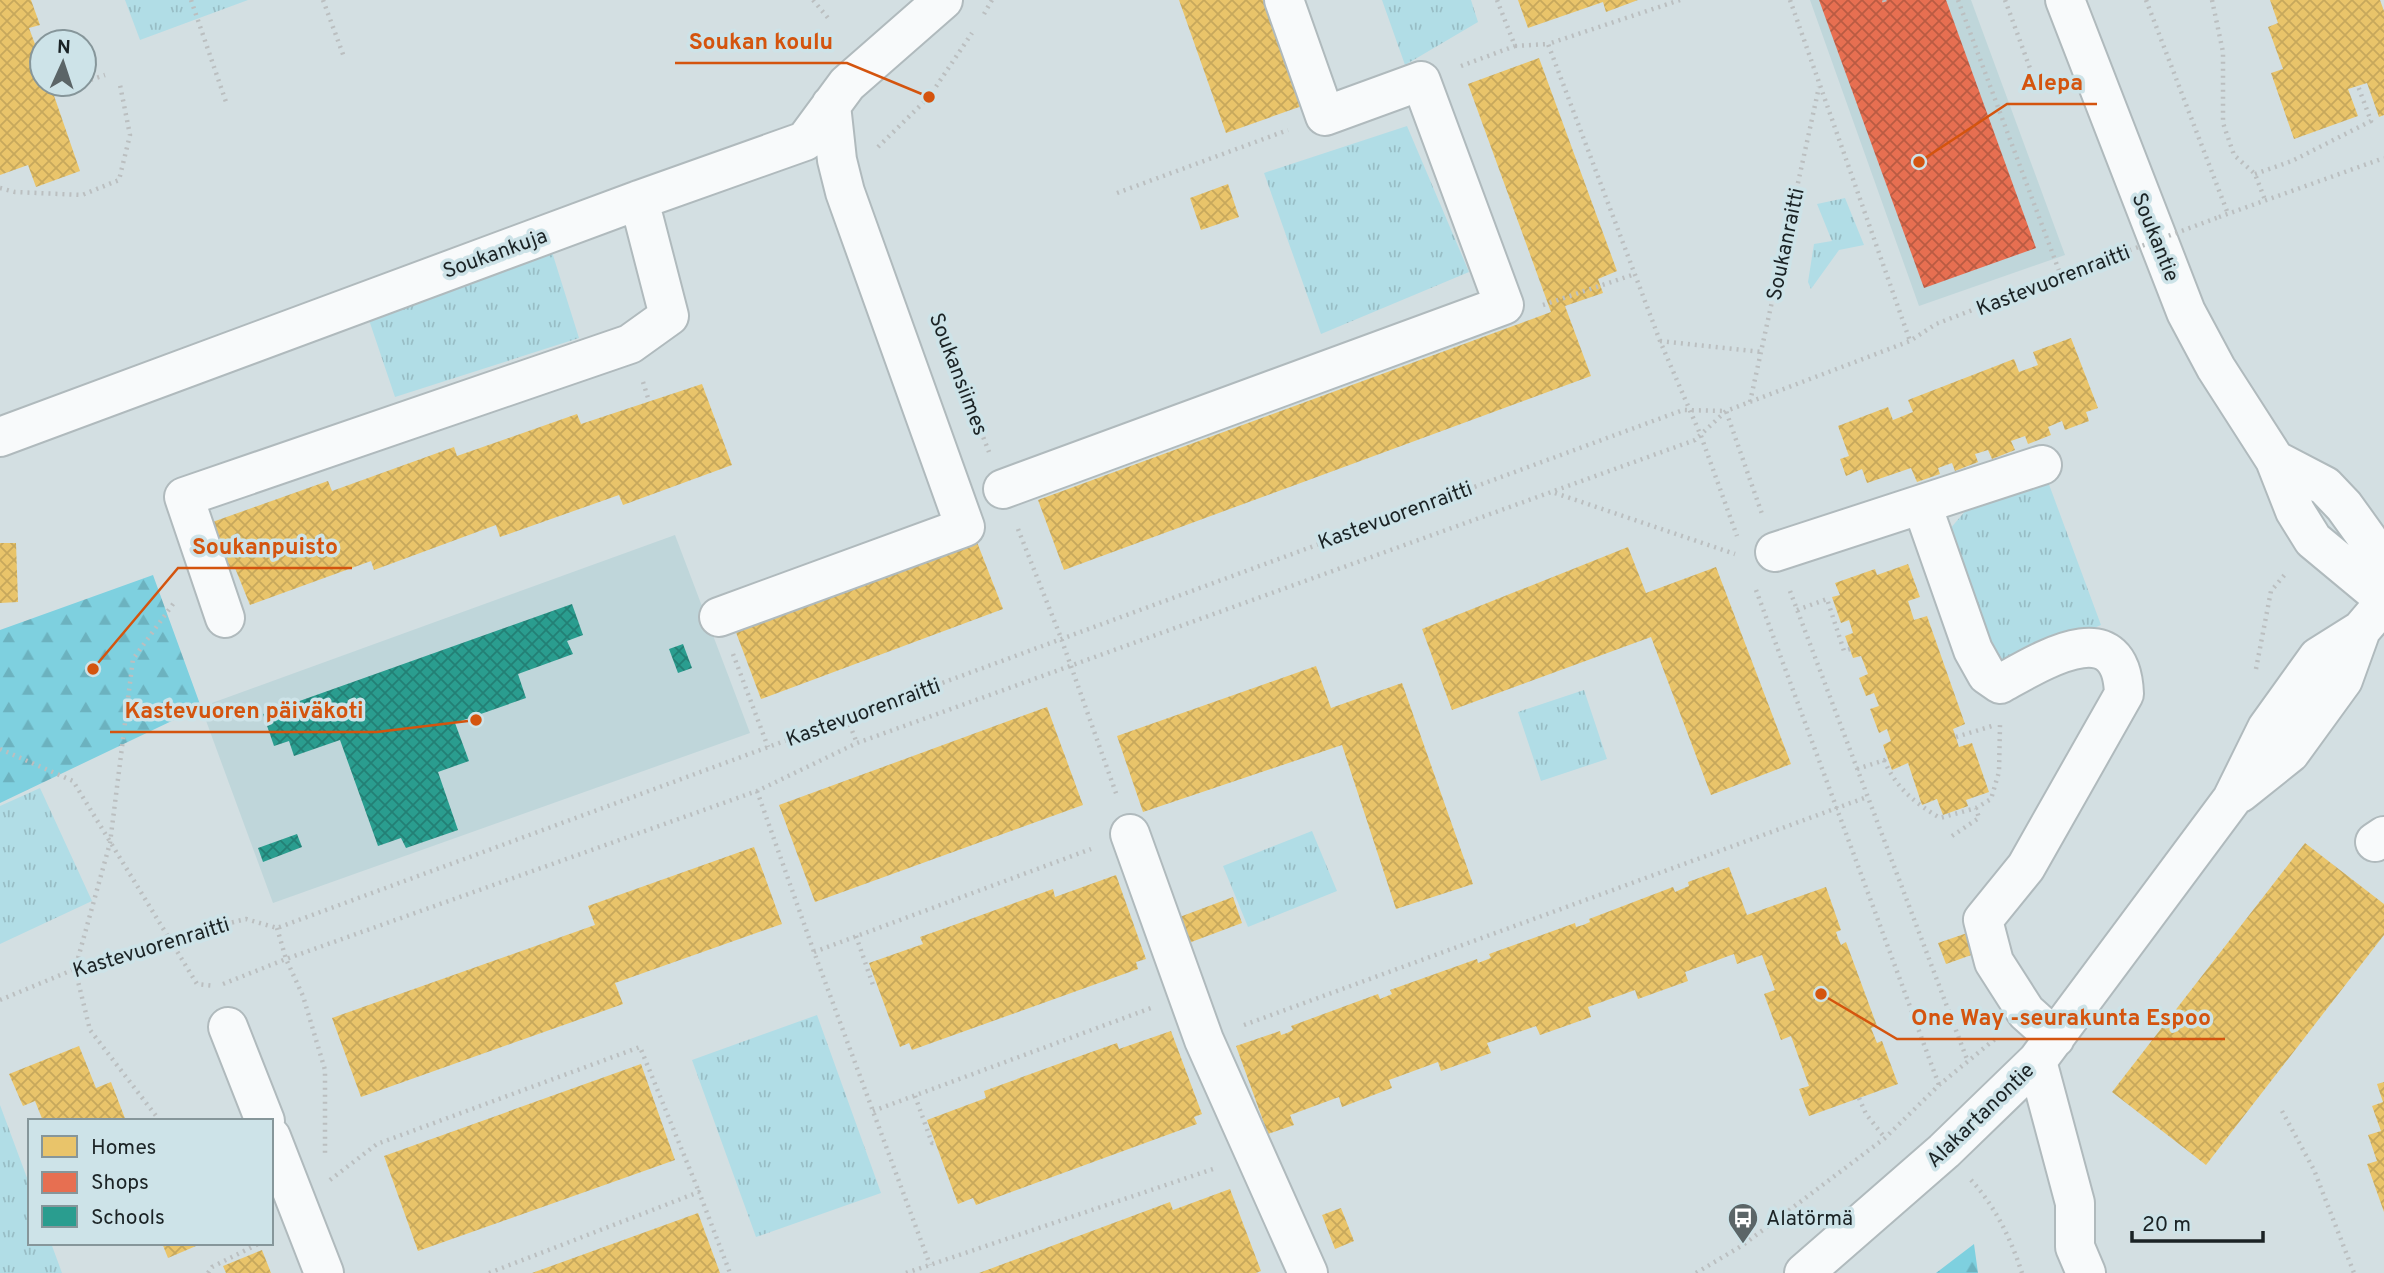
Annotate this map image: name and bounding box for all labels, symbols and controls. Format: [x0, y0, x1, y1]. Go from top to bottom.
callout: Soukan koulu [675, 19, 847, 63]
north arrow [28, 28, 98, 98]
text: Soukan koulu [689, 29, 833, 58]
text: N [56, 36, 71, 60]
callout: Alepa [2007, 60, 2097, 104]
text: Alepa [2021, 70, 2083, 99]
street label: Soukanraitti [1761, 186, 1812, 303]
street label: Soukantie [2125, 189, 2185, 286]
street label: Soukankuja [440, 223, 551, 286]
street label: Kastevuorenraitti [1973, 240, 2134, 323]
street label: Soukansiimes [922, 309, 993, 440]
street label: Kastevuorenraitti [1314, 476, 1477, 557]
callout: Soukanpuisto [178, 524, 352, 568]
text: Soukanpuisto [192, 534, 338, 563]
street label: Kastevuorenraitti [782, 673, 945, 754]
callout: Kastevuoren päiväkoti [110, 688, 377, 732]
text: Kastevuoren päiväkoti [124, 698, 364, 727]
street label: Kastevuorenraitti [70, 912, 233, 985]
callout: One Way -seurakunta Espoo [1897, 995, 2225, 1039]
text: One Way -seurakunta Espoo [1911, 1005, 2211, 1034]
street label: Alakartanontie [1921, 1058, 2041, 1174]
legend [28, 1119, 273, 1245]
text: Homes [91, 1135, 156, 1162]
text: Shops [91, 1170, 149, 1197]
scale bar [2132, 1200, 2263, 1244]
bus stop icon: Alatörmä [1726, 1201, 1760, 1245]
text: Schools [91, 1205, 165, 1232]
place label: Alatörmä [1766, 1206, 1853, 1233]
text: 20 m [2142, 1212, 2191, 1239]

